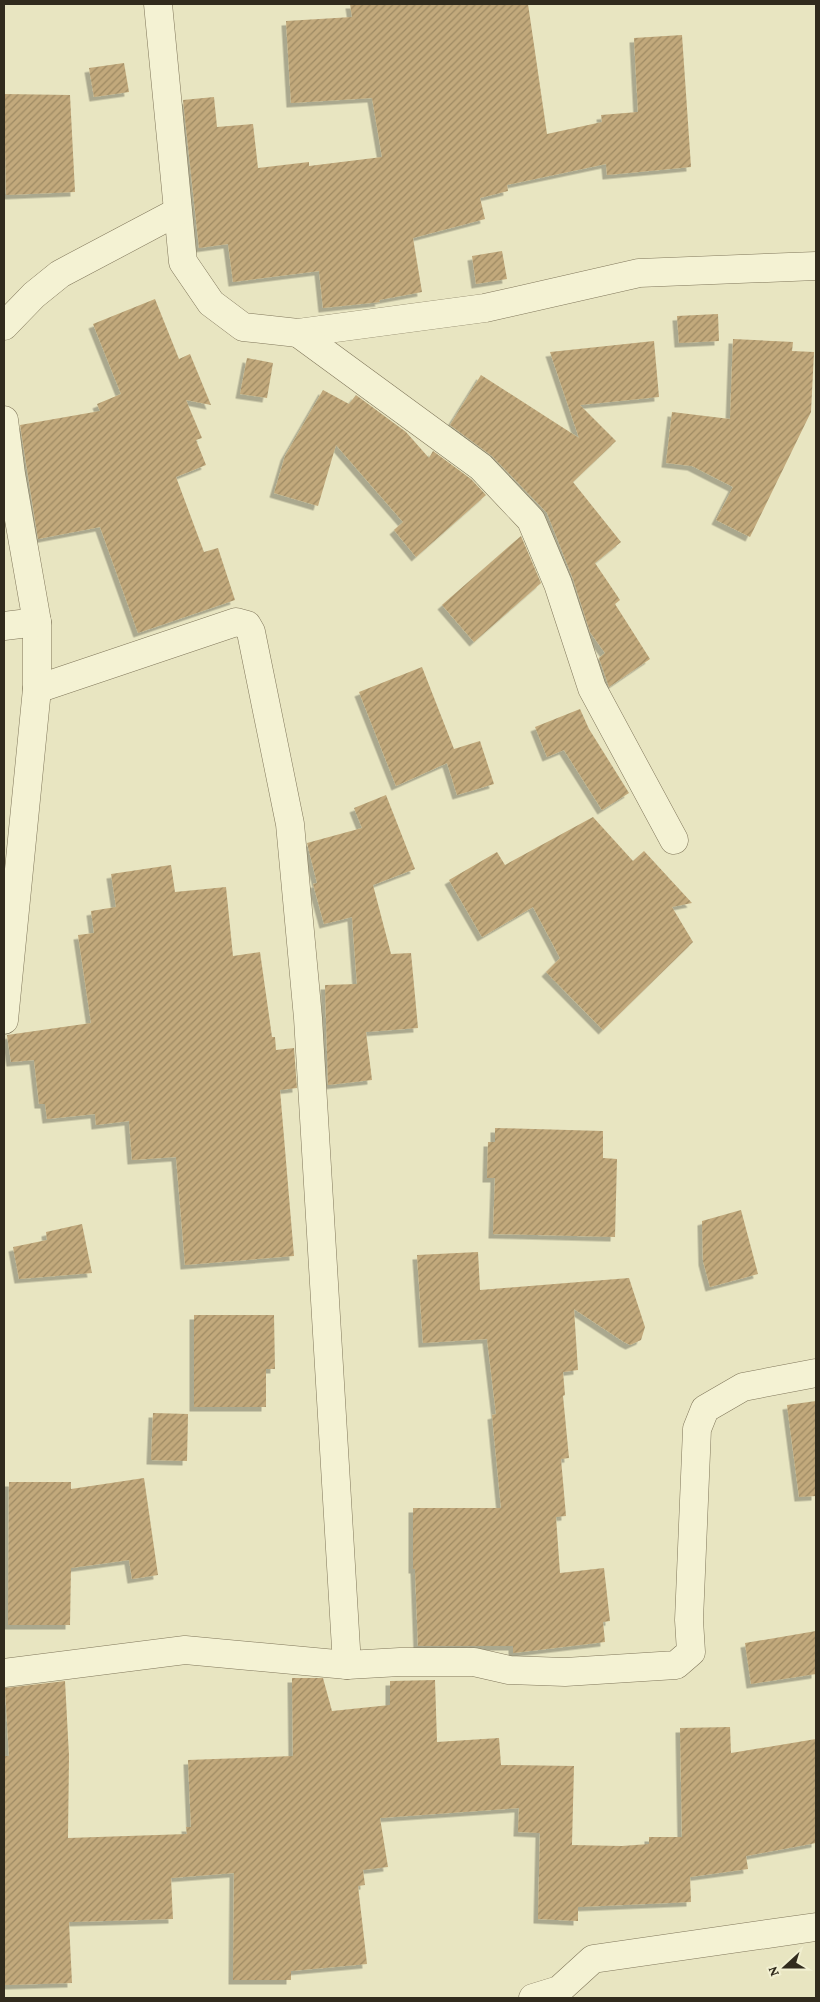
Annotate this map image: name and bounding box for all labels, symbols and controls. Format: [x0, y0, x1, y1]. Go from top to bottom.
north arrow [760, 1942, 810, 1992]
text: N [764, 1964, 782, 1979]

